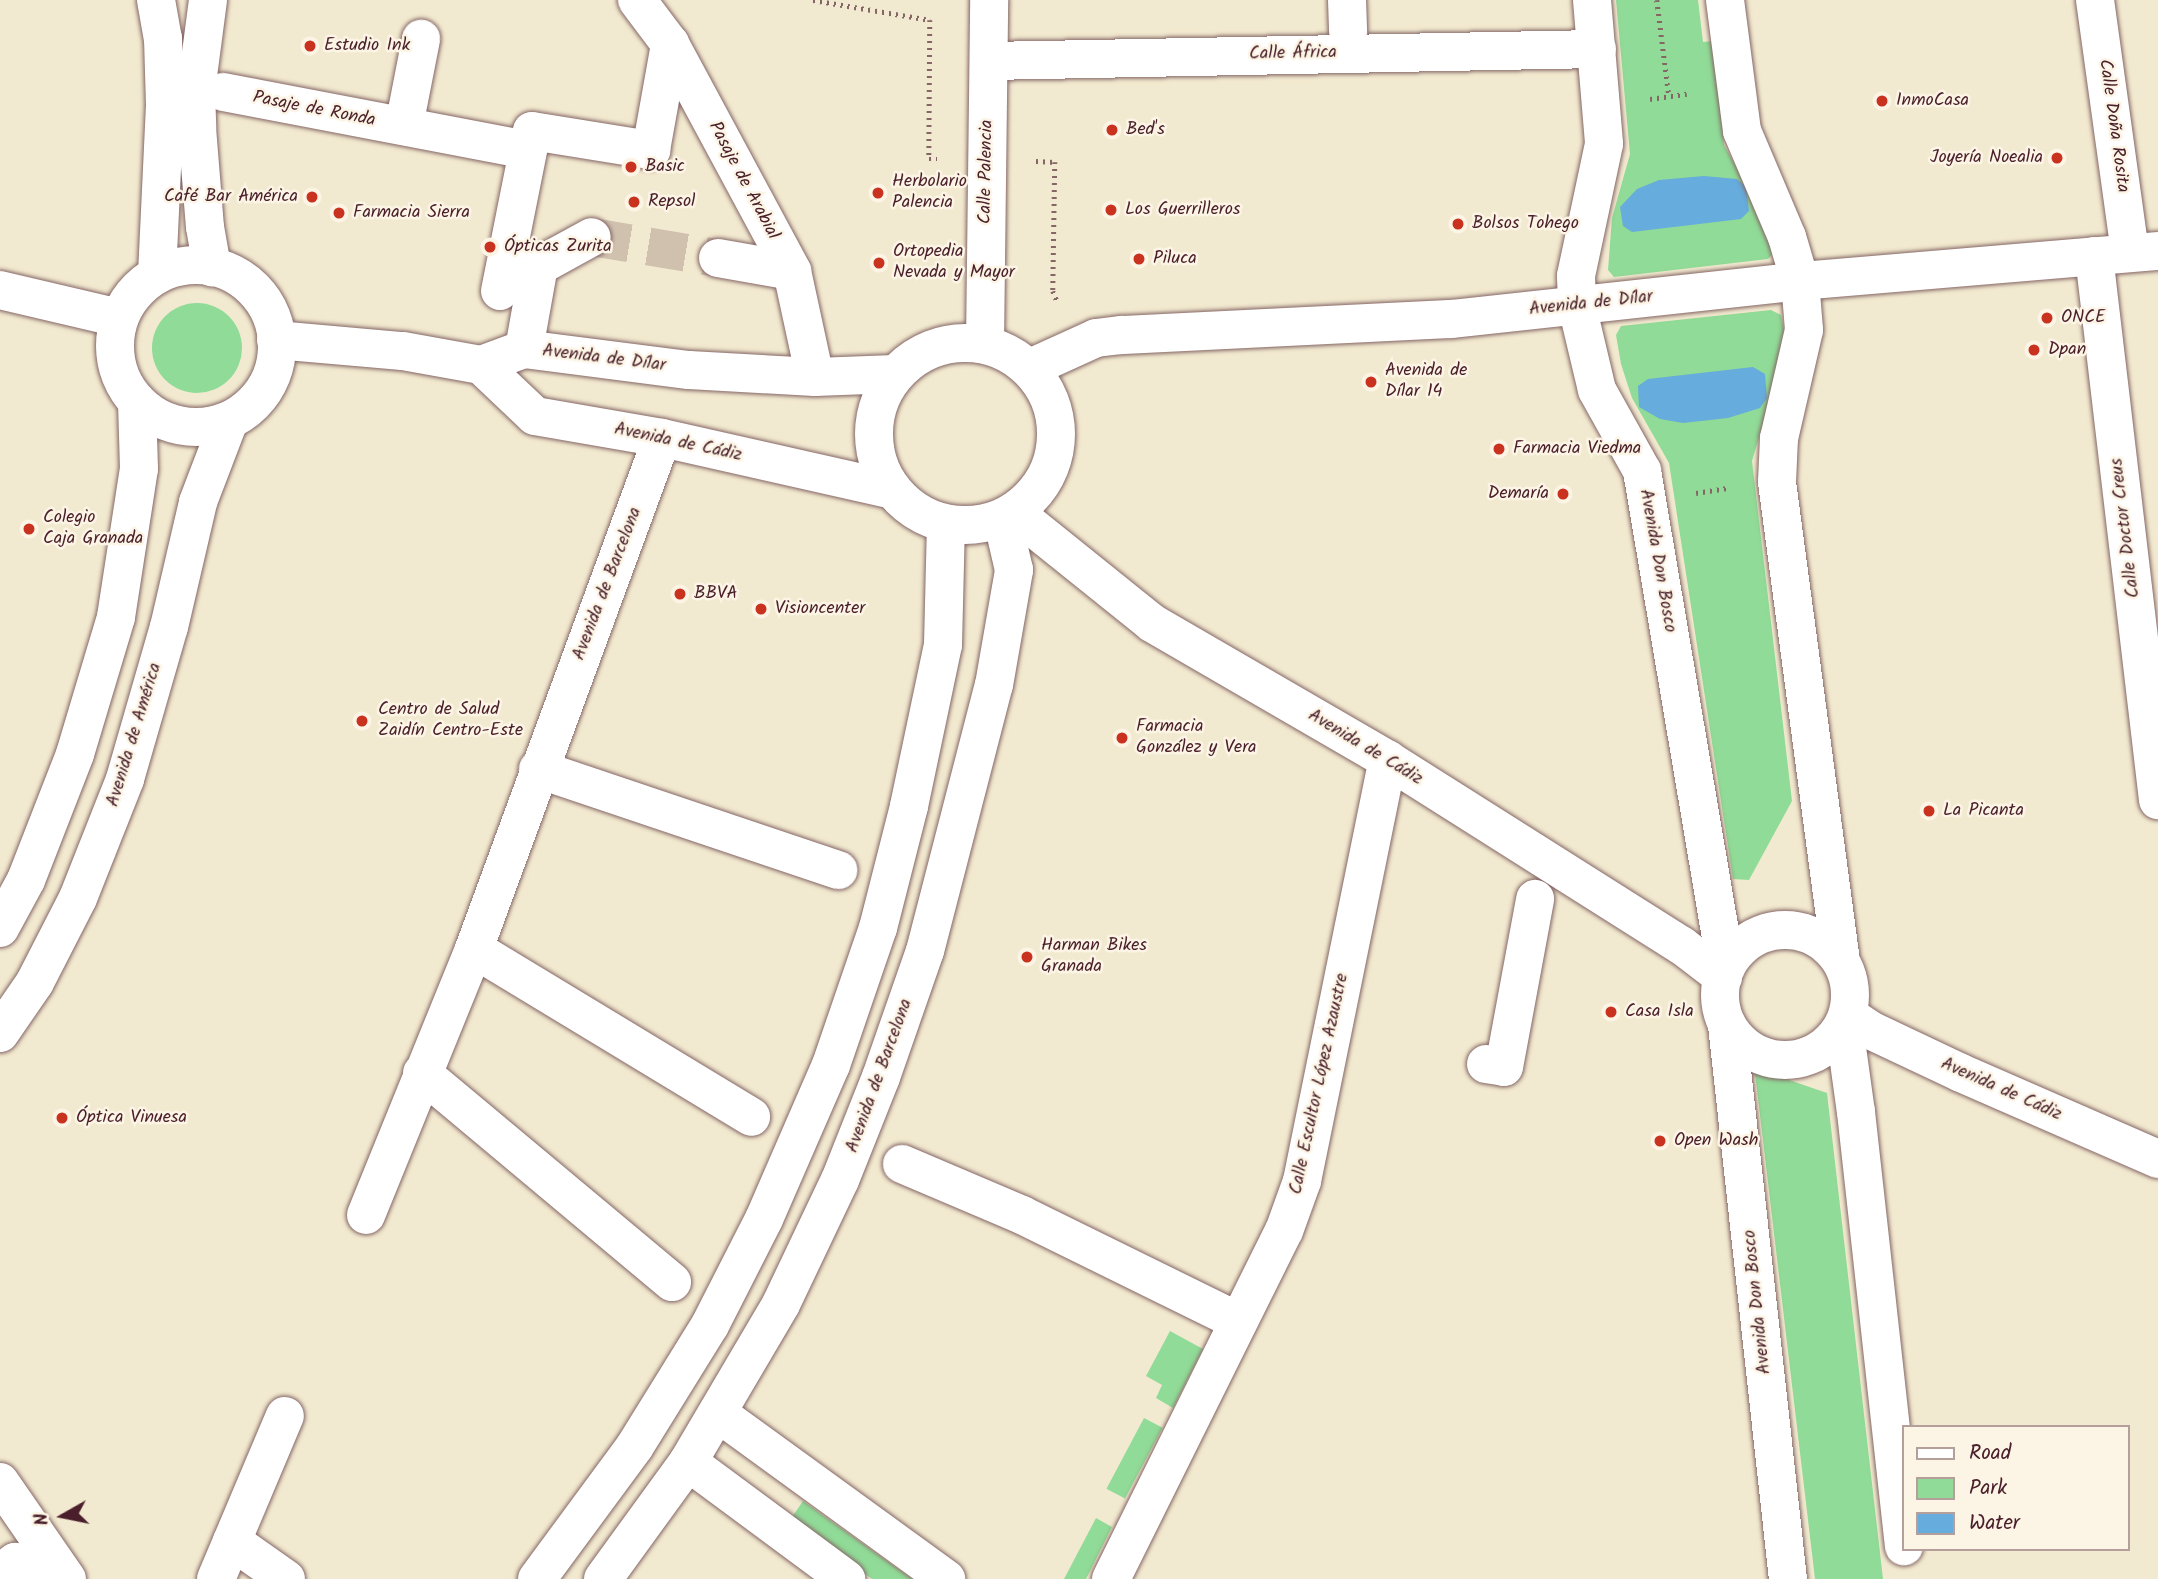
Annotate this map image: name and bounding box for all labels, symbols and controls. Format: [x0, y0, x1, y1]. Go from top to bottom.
place label: Estudio Ink [324, 35, 410, 57]
marker: Estudio Ink [302, 38, 318, 54]
street label: Calle África [1249, 42, 1337, 66]
street label: Calle Doña Rosita [2093, 58, 2133, 194]
street label: Pasaje de Ronda [251, 88, 377, 132]
place label: InmoCasa [1896, 90, 1969, 112]
marker: InmoCasa [1874, 93, 1890, 109]
street label: Pasaje de Arabial [703, 118, 783, 244]
place label: Bed's [1126, 119, 1165, 141]
street label: Calle Palencia [975, 120, 999, 224]
marker: Bed's [1104, 122, 1120, 138]
place label: Joyería Noealia [1930, 147, 2043, 169]
marker: Joyería Noealia [2049, 150, 2065, 166]
place label: Basic [645, 156, 685, 178]
marker: Basic [623, 159, 639, 175]
place label: Herbolario Palencia [892, 172, 967, 214]
marker: Herbolario Palencia [870, 185, 886, 201]
place label: Café Bar América [164, 186, 298, 208]
marker: Café Bar América [304, 189, 320, 205]
place label: Repsol [648, 191, 695, 213]
marker: Repsol [626, 194, 642, 210]
place label: Los Guerrilleros [1125, 199, 1241, 221]
place label: Farmacia Sierra [353, 202, 470, 224]
marker: Los Guerrilleros [1103, 202, 1119, 218]
marker: Farmacia Sierra [331, 205, 347, 221]
place label: Bolsos Tohego [1472, 213, 1579, 235]
marker: Bolsos Tohego [1450, 216, 1466, 232]
place label: Ópticas Zurita [504, 236, 612, 258]
marker: Ópticas Zurita [482, 239, 498, 255]
place label: Ortopedia Nevada y Mayor [893, 242, 1015, 284]
place label: Piluca [1153, 248, 1197, 270]
marker: Piluca [1131, 251, 1147, 267]
marker: Ortopedia Nevada y Mayor [871, 255, 887, 271]
street label: Avenida de Dílar [1528, 287, 1654, 321]
place label: ONCE [2061, 307, 2106, 329]
marker: ONCE [2039, 310, 2055, 326]
place label: Dpan [2048, 339, 2086, 361]
street label: Avenida de Dílar [541, 341, 667, 377]
marker: Dpan [2026, 342, 2042, 358]
place label: Avenida de Dílar 14 [1385, 361, 1467, 404]
marker: Avenida de Dílar 14 [1363, 374, 1379, 390]
street label: Avenida de Cádiz [612, 419, 744, 467]
place label: Farmacia Viedma [1513, 438, 1641, 460]
marker: Farmacia Viedma [1491, 441, 1507, 457]
street label: Calle Doctor Creus [2107, 457, 2145, 599]
place label: Demaría [1488, 483, 1549, 505]
marker: Demaría [1555, 486, 1571, 502]
street label: Avenida Don Bosco [1634, 488, 1680, 634]
street label: Avenida de Barcelona [569, 504, 647, 664]
place label: Colegio Caja Granada [43, 508, 143, 550]
marker: Colegio Caja Granada [21, 521, 37, 537]
place label: BBVA [694, 583, 737, 605]
marker: BBVA [672, 586, 688, 602]
place label: Visioncenter [775, 598, 865, 620]
marker: Visioncenter [753, 601, 769, 617]
street label: Avenida de América [103, 660, 167, 810]
place label: Centro de Salud Zaidín Centro-Este [378, 700, 523, 742]
street label: Avenida de Cádiz [1304, 705, 1426, 791]
marker: Centro de Salud Zaidín Centro-Este [352, 711, 372, 731]
place label: Farmacia González y Vera [1136, 717, 1257, 760]
marker: Farmacia González y Vera [1114, 730, 1130, 746]
place label: La Picanta [1943, 800, 2024, 822]
marker: La Picanta [1921, 803, 1937, 819]
place label: Harman Bikes Granada [1041, 936, 1147, 978]
marker: Harman Bikes Granada [1019, 949, 1035, 965]
street label: Calle Escultor López Azaustre [1286, 972, 1354, 1196]
street label: Avenida de Barcelona [842, 996, 918, 1156]
place label: Casa Isla [1625, 1001, 1694, 1023]
marker: Casa Isla [1603, 1004, 1619, 1020]
street label: Avenida de Cádiz [1937, 1054, 2065, 1126]
place label: Óptica Vinuesa [76, 1107, 187, 1129]
marker: Óptica Vinuesa [54, 1110, 70, 1126]
place label: Open Wash [1674, 1130, 1758, 1152]
marker: Open Wash [1652, 1133, 1668, 1149]
street label: Avenida Don Bosco [1740, 1229, 1776, 1375]
legend [1902, 1425, 2130, 1551]
text: Road [1969, 1437, 2011, 1470]
text: Park [1969, 1472, 2007, 1505]
north arrow [28, 1481, 98, 1551]
text: Water [1969, 1507, 2020, 1540]
text: N [27, 1511, 58, 1528]

